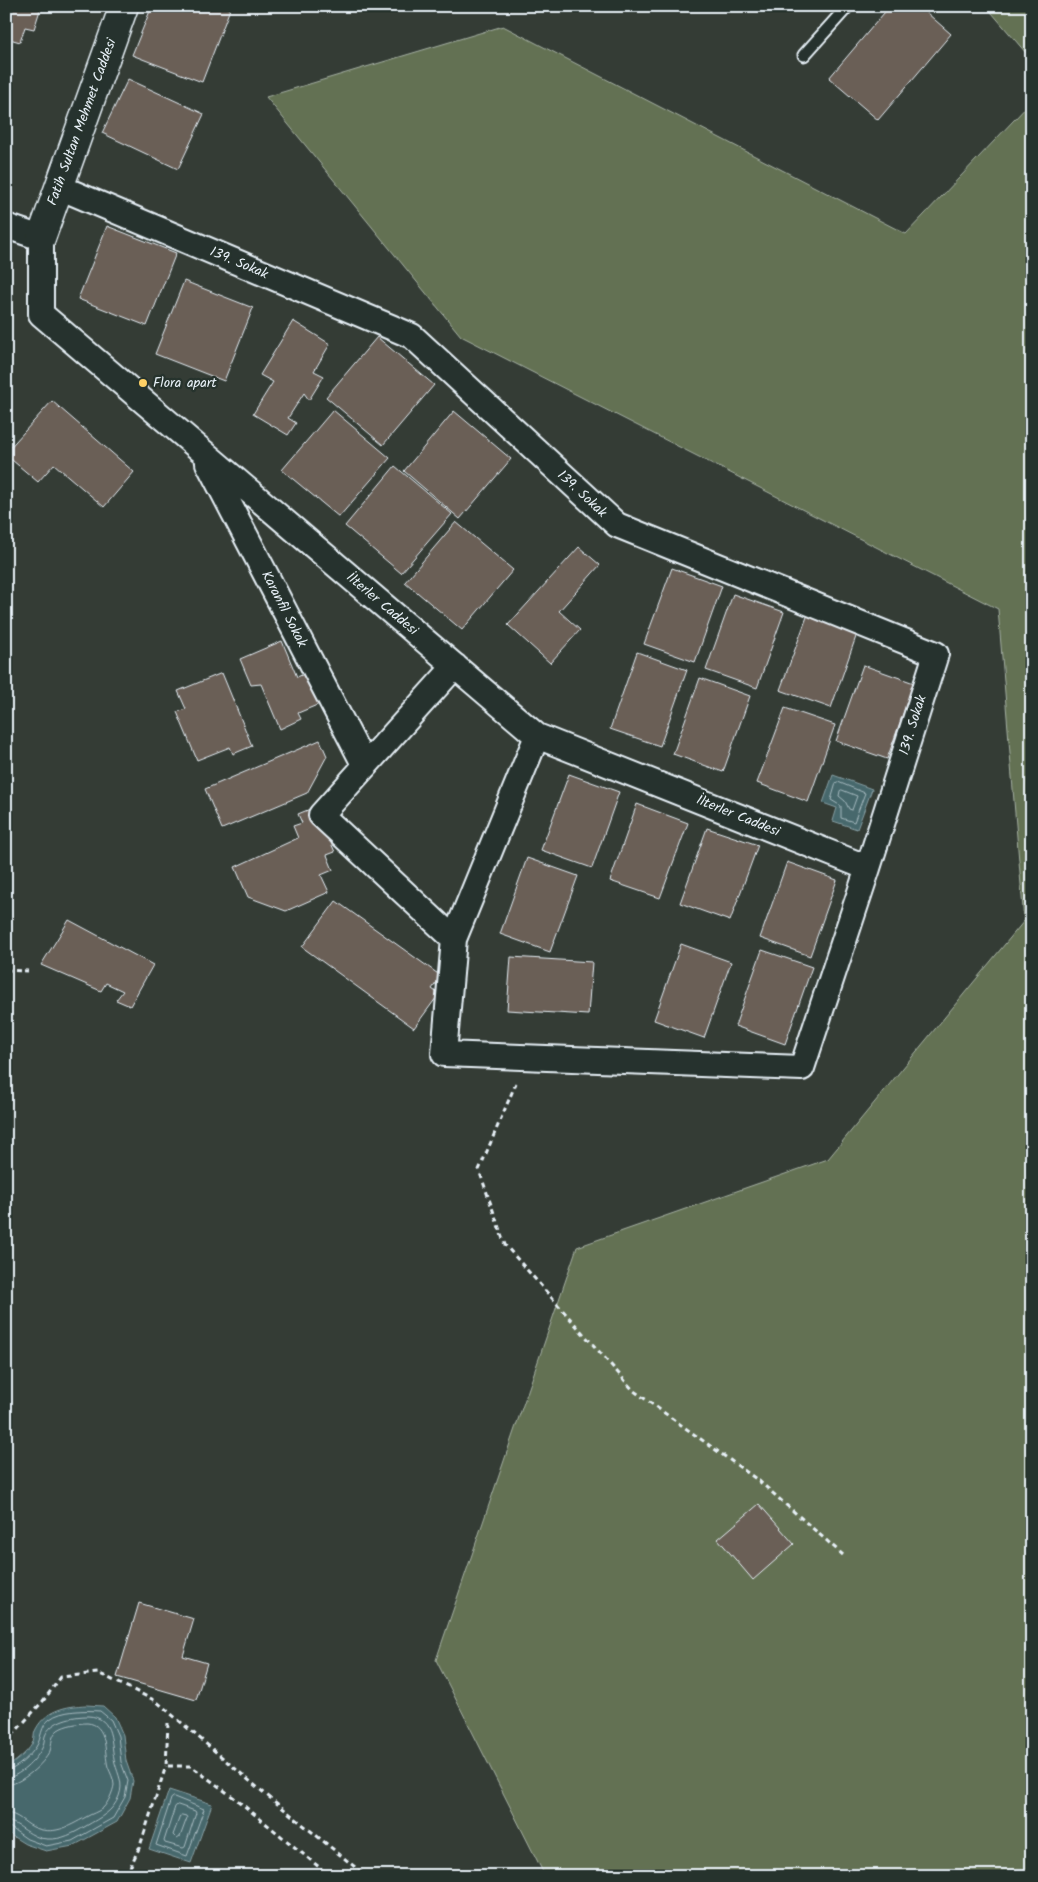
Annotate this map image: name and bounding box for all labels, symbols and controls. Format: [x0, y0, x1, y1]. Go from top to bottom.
street label: Fatih Sultan Mehmet Caddesi [42, 35, 123, 209]
street label: 139. Sokak [206, 241, 272, 285]
place label: Flora apart [153, 372, 217, 394]
marker: Flora apart [137, 377, 149, 389]
street label: 139. Sokak [552, 465, 612, 523]
street label: Karanfil Sokak [255, 567, 313, 652]
street label: İlterler Caddesi [341, 567, 424, 641]
street label: 139. Sokak [893, 692, 933, 758]
street label: İlterler Caddesi [693, 789, 784, 843]

